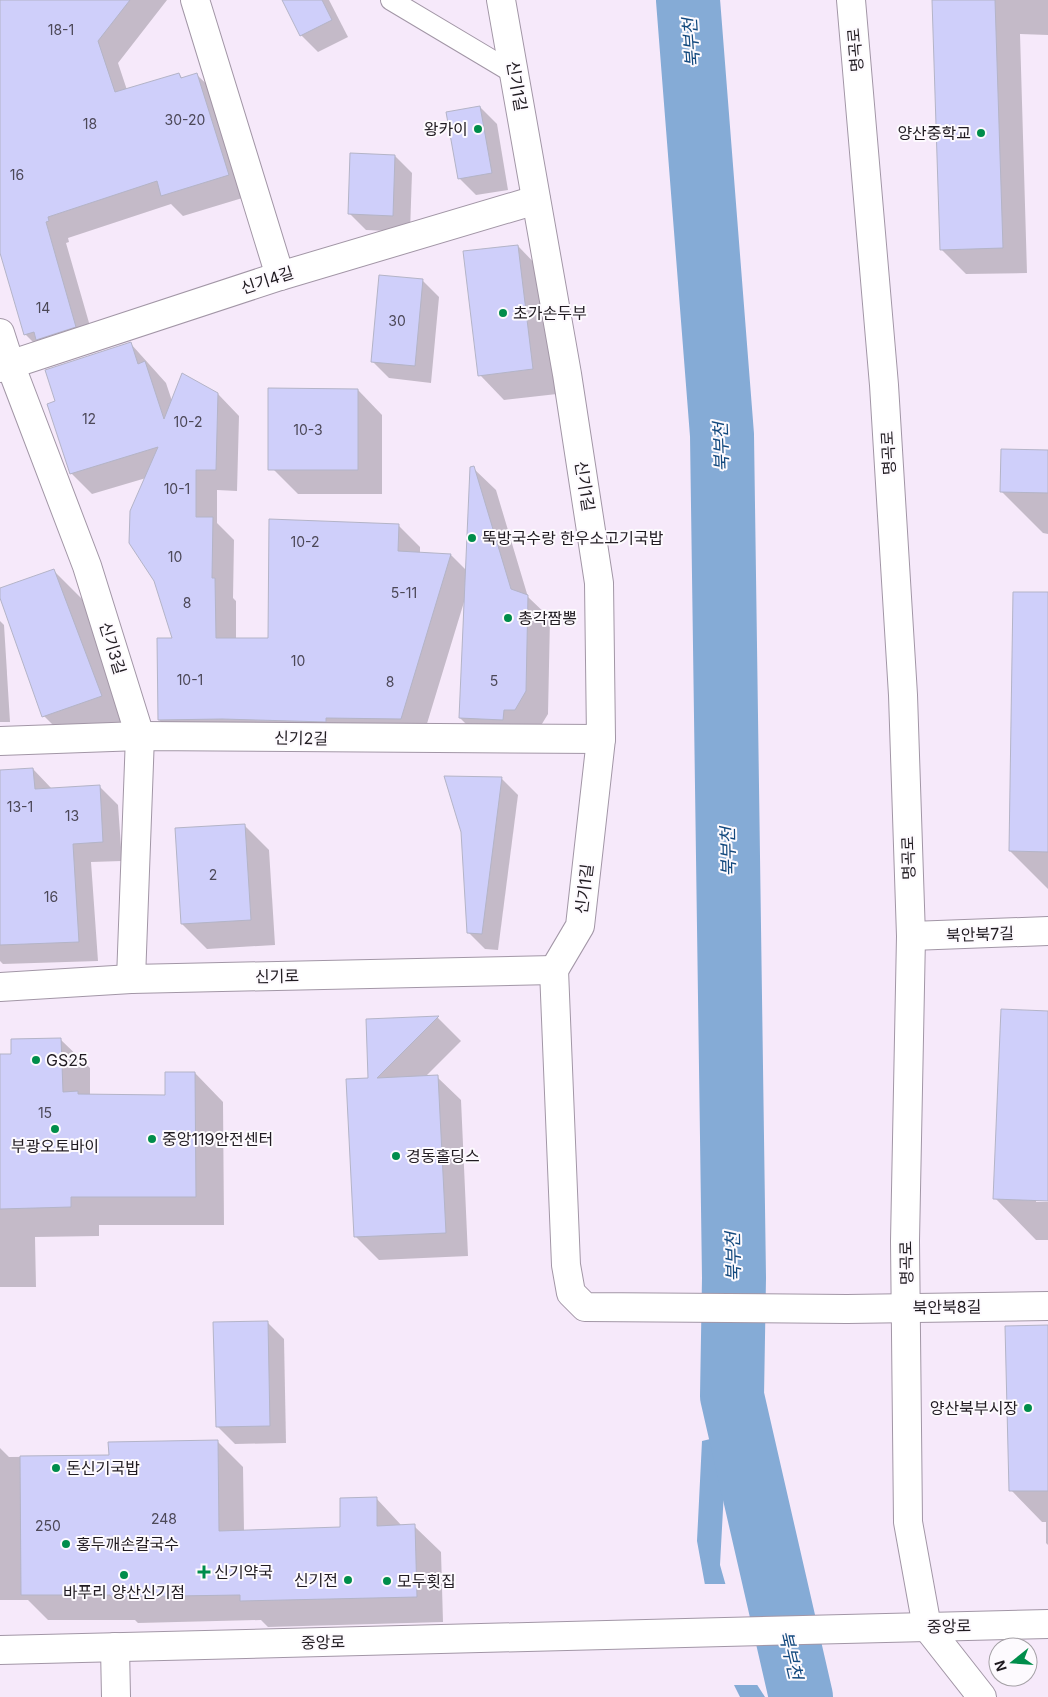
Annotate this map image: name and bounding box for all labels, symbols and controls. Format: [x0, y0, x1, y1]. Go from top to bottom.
water label: 북부천 [679, 15, 703, 69]
house number: 18-1 [48, 21, 74, 38]
street label: 명곡로 [843, 27, 867, 73]
street label: 신기1길 [503, 59, 531, 113]
house number: 30-20 [165, 111, 205, 128]
house number: 18 [83, 115, 97, 132]
place label: 왕카이 [424, 119, 468, 139]
marker: 왕카이 [472, 123, 484, 135]
place label: 양산중학교 [897, 123, 971, 143]
marker: 양산중학교 [975, 127, 987, 139]
house number: 16 [10, 166, 24, 183]
street label: 신기4길 [238, 262, 296, 298]
house number: 14 [36, 299, 50, 316]
place label: 초가손두부 [513, 303, 587, 323]
marker: 초가손두부 [497, 307, 509, 319]
house number: 30 [388, 312, 406, 329]
house number: 12 [82, 410, 96, 427]
house number: 10-2 [173, 413, 203, 430]
water label: 북부천 [710, 419, 732, 472]
house number: 10-3 [293, 421, 323, 438]
street label: 명곡로 [877, 430, 899, 476]
street label: 신기1길 [571, 459, 599, 513]
house number: 10-1 [164, 480, 190, 497]
place label: 뚝방국수랑 한우소고기국밥 [482, 528, 663, 548]
marker: 뚝방국수랑 한우소고기국밥 [466, 532, 478, 544]
house number: 10-2 [290, 533, 320, 550]
house number: 10 [168, 548, 182, 565]
house number: 5-11 [391, 584, 417, 601]
house number: 8 [183, 594, 191, 611]
place label: 총각짬뽕 [518, 608, 577, 628]
marker: 총각짬뽕 [502, 612, 514, 624]
street label: 신기3길 [96, 619, 130, 677]
house number: 10 [291, 652, 305, 669]
house number: 10-1 [177, 671, 203, 688]
house number: 5 [490, 672, 498, 689]
house number: 8 [386, 673, 394, 690]
street label: 신기2길 [274, 728, 328, 748]
house number: 13-1 [7, 798, 33, 815]
house number: 13 [65, 807, 79, 824]
water label: 북부천 [717, 825, 739, 877]
street label: 명곡로 [897, 835, 919, 880]
street label: 신기1길 [571, 863, 597, 915]
house number: 2 [209, 866, 217, 883]
house number: 16 [44, 888, 58, 905]
street label: 북안북7길 [946, 923, 1014, 945]
street label: 신기로 [255, 966, 300, 986]
place label: GS25 [46, 1050, 88, 1070]
marker: GS25 [30, 1054, 42, 1066]
house number: 15 [38, 1104, 52, 1121]
marker: 부광오토바이 [49, 1123, 61, 1135]
place label: 중앙119안전센터 [162, 1129, 273, 1149]
marker: 중앙119안전센터 [146, 1133, 158, 1145]
place label: 부광오토바이 [11, 1136, 99, 1156]
place label: 경동홀딩스 [406, 1146, 480, 1166]
marker: 경동홀딩스 [390, 1150, 402, 1162]
water label: 북부천 [722, 1230, 744, 1282]
street label: 명곡로 [896, 1240, 916, 1285]
street label: 북안북8길 [912, 1296, 982, 1318]
place label: 양산북부시장 [930, 1398, 1018, 1418]
marker: 양산북부시장 [1022, 1402, 1034, 1414]
place label: 돈신기국밥 [66, 1458, 140, 1478]
marker: 돈신기국밥 [50, 1462, 62, 1474]
house number: 248 [151, 1510, 177, 1527]
house number: 250 [35, 1517, 61, 1534]
place label: 홍두깨손칼국수 [76, 1534, 179, 1554]
marker: 홍두깨손칼국수 [60, 1538, 72, 1550]
place label: 신기약국 [214, 1562, 273, 1582]
marker: 신기약국 [198, 1566, 210, 1578]
marker: 바푸리 양산신기점 [118, 1569, 130, 1581]
place label: 신기전 [294, 1570, 338, 1590]
place label: 모두횟집 [397, 1571, 456, 1591]
marker: 신기전 [342, 1574, 354, 1586]
marker: 모두횟집 [381, 1575, 393, 1587]
place label: 바푸리 양산신기점 [63, 1582, 185, 1602]
street label: 중앙로 [927, 1616, 972, 1636]
water label: 북부천 [775, 1628, 807, 1684]
street label: 중앙로 [301, 1632, 346, 1652]
north arrow [988, 1637, 1038, 1687]
text: N [990, 1658, 1010, 1674]

